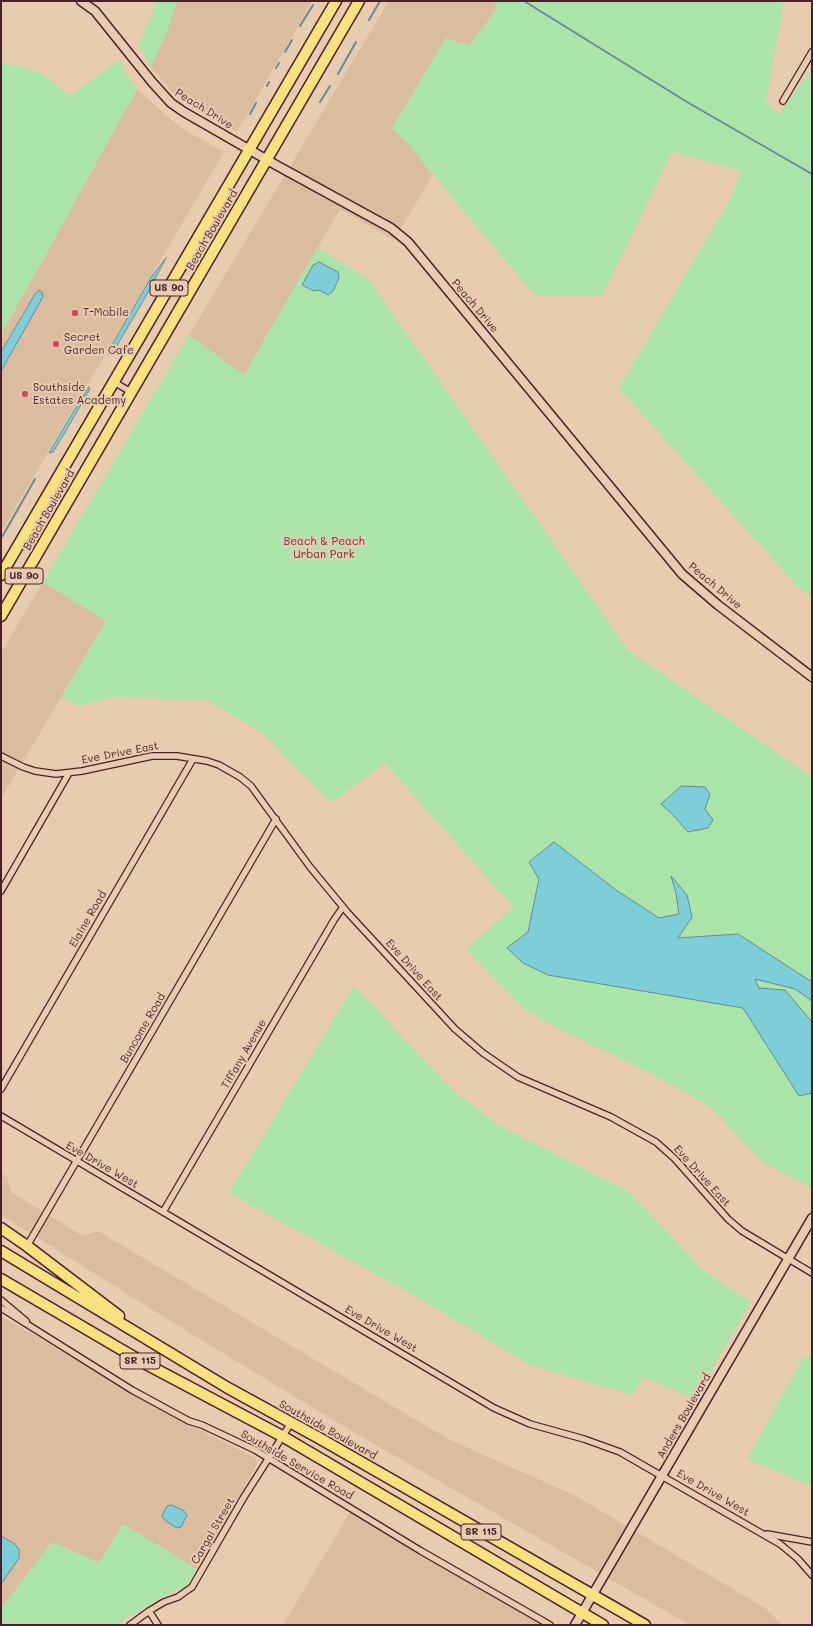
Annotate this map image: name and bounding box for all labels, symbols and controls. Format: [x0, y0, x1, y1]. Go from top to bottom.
street label: Peach Drive [173, 86, 235, 132]
street label: Beach Boulevard [184, 187, 240, 273]
street label: Peach Drive [449, 277, 501, 335]
road number: US 90 [150, 280, 188, 296]
place label: T-Mobile [83, 306, 129, 320]
marker: T-Mobile [70, 308, 80, 318]
place label: Secret Garden Cafe [64, 331, 134, 357]
marker: Secret Garden Cafe [51, 339, 61, 349]
place label: Southside Estates Academy [33, 381, 126, 407]
marker: Southside Estates Academy [20, 389, 30, 399]
street label: Beach Boulevard [21, 467, 77, 553]
park label: Beach & Peach Urban Park [283, 535, 365, 561]
street label: Peach Drive [686, 560, 744, 612]
road number: US 90 [5, 568, 43, 584]
street label: Eve Drive East [80, 739, 160, 767]
street label: Elaine Road [67, 888, 109, 950]
street label: Eve Drive East [383, 936, 445, 1004]
street label: Buncome Road [118, 991, 168, 1065]
street label: Tiffany Avenue [219, 1017, 269, 1091]
street label: Eve Drive West [63, 1139, 141, 1191]
street label: Eve Drive East [671, 1142, 733, 1210]
street label: Eve Drive West [342, 1303, 420, 1355]
road number: SR 115 [120, 1353, 160, 1369]
street label: Anders Boulevard [654, 1371, 714, 1461]
street label: Southside Boulevard [277, 1398, 379, 1462]
street label: Southside Service Road [238, 1427, 356, 1503]
street label: Eve Drive West [674, 1467, 752, 1519]
street label: Cargal Street [189, 1495, 237, 1567]
road number: SR 115 [461, 1524, 501, 1540]

